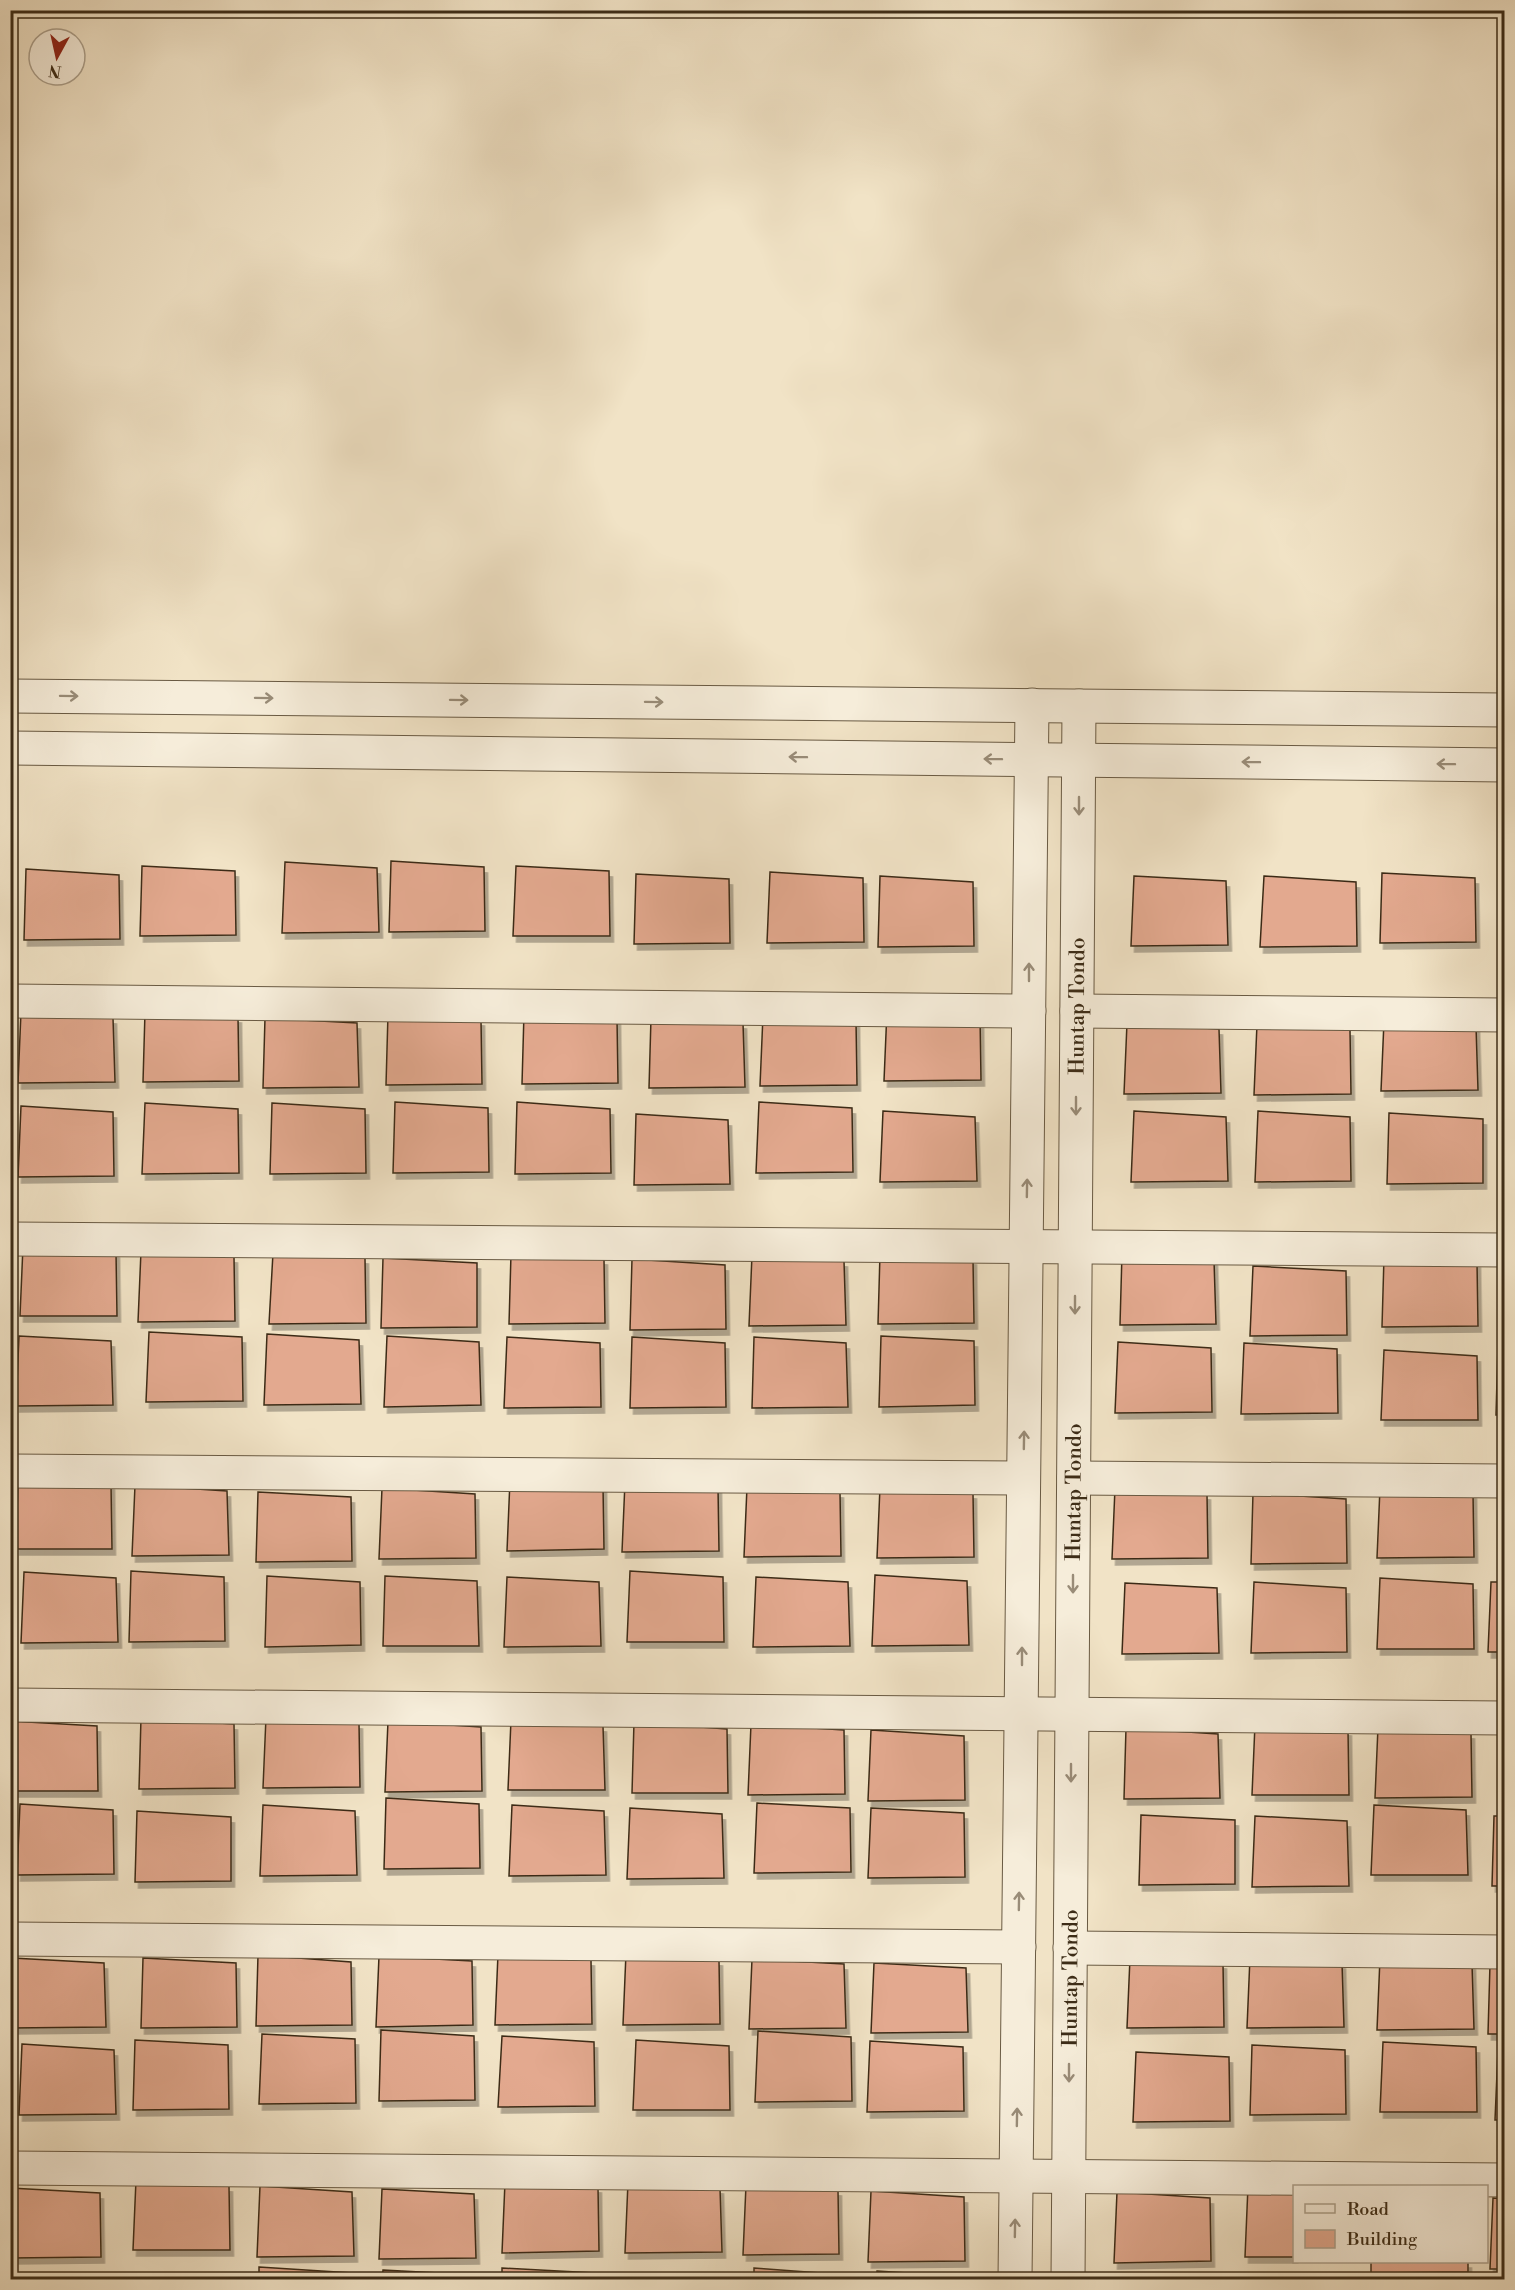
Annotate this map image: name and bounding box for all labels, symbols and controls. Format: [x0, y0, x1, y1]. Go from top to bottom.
north arrow [27, 27, 87, 87]
text: N [47, 60, 63, 82]
one-way arrow [58, 690, 78, 702]
one-way arrow [253, 692, 273, 704]
one-way arrow [448, 694, 468, 706]
one-way arrow [643, 696, 663, 708]
one-way arrow [789, 751, 809, 763]
one-way arrow [984, 753, 1004, 765]
one-way arrow [1242, 756, 1262, 768]
one-way arrow [1437, 758, 1457, 770]
one-way arrow [1073, 796, 1085, 816]
street label: Huntap Tondo [1064, 937, 1091, 1075]
one-way arrow [1023, 963, 1035, 983]
one-way arrow [1070, 1096, 1082, 1116]
one-way arrow [1021, 1179, 1033, 1199]
one-way arrow [1069, 1295, 1081, 1315]
street label: Huntap Tondo [1061, 1423, 1088, 1561]
one-way arrow [1018, 1430, 1030, 1450]
one-way arrow [1067, 1574, 1079, 1594]
one-way arrow [1016, 1646, 1028, 1666]
one-way arrow [1065, 1762, 1077, 1782]
one-way arrow [1013, 1892, 1025, 1912]
street label: Huntap Tondo [1058, 1909, 1085, 2047]
one-way arrow [1063, 2062, 1075, 2082]
one-way arrow [1011, 2108, 1022, 2128]
legend [1293, 2185, 1488, 2263]
text: Road [1347, 2198, 1390, 2221]
one-way arrow [1009, 2218, 1021, 2238]
text: Building [1346, 2228, 1418, 2251]

